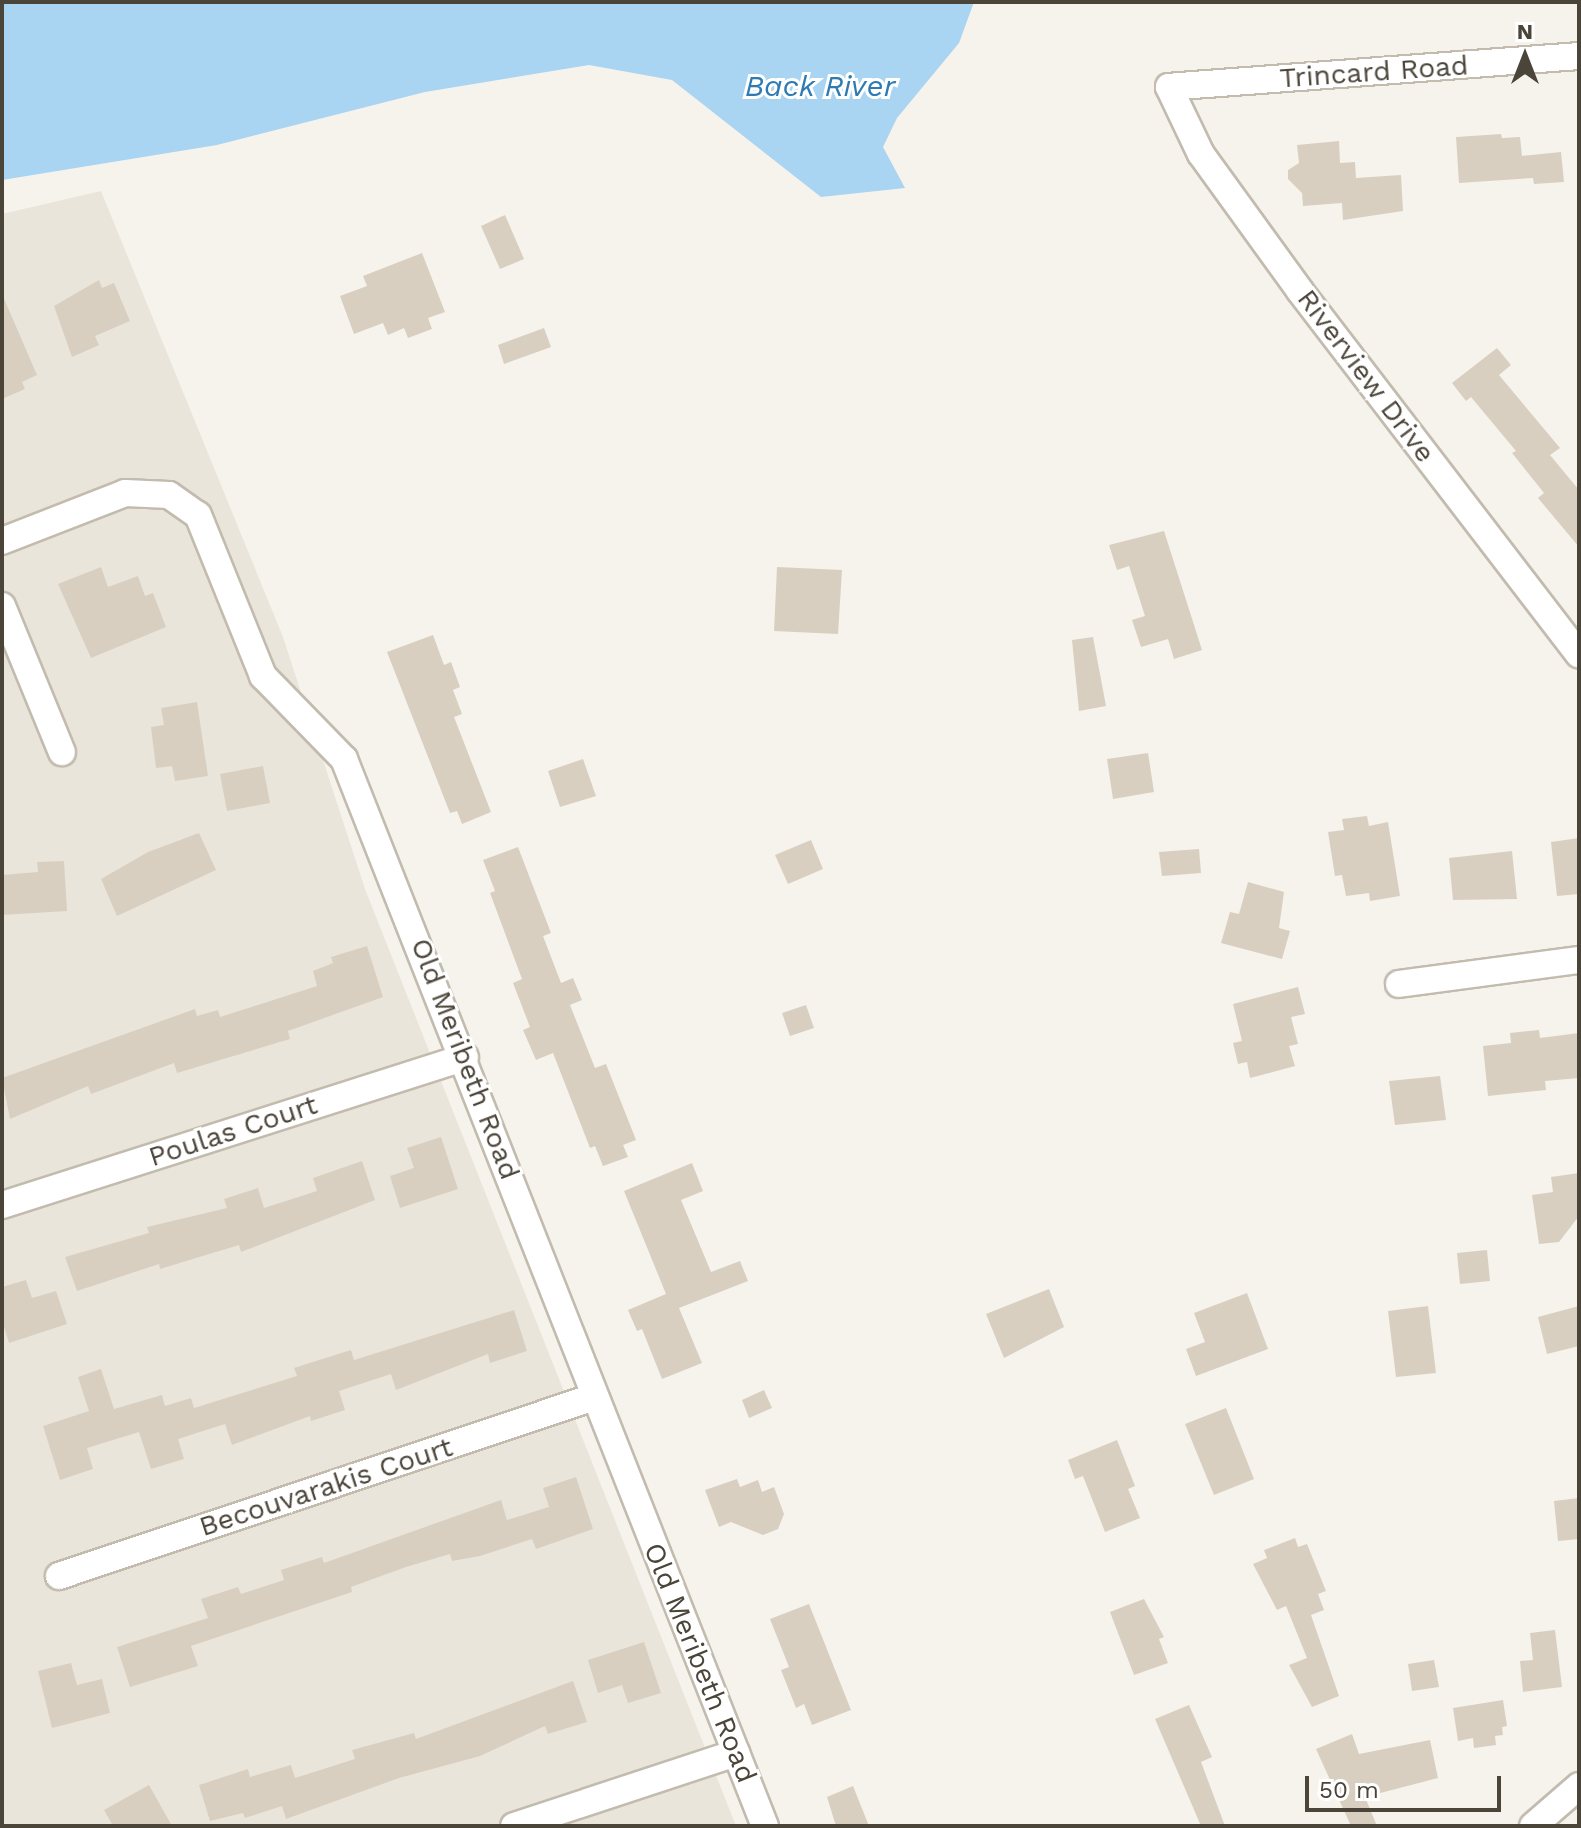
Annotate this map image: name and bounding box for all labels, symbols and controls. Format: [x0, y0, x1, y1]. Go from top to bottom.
north arrow [1485, 16, 1565, 96]
text: N [1517, 19, 1533, 44]
street label: Trincard Road [1278, 49, 1470, 95]
water label: Back River [744, 68, 896, 104]
street label: Riverview Drive [1290, 283, 1442, 469]
street label: Old Meribeth Road [404, 934, 526, 1184]
street label: Poulas Court [144, 1088, 322, 1174]
street label: Becouvarakis Court [195, 1430, 457, 1544]
street label: Old Meribeth Road [637, 1538, 763, 1788]
scale bar [1309, 1760, 1505, 1810]
text: 50 m [1319, 1776, 1379, 1804]

